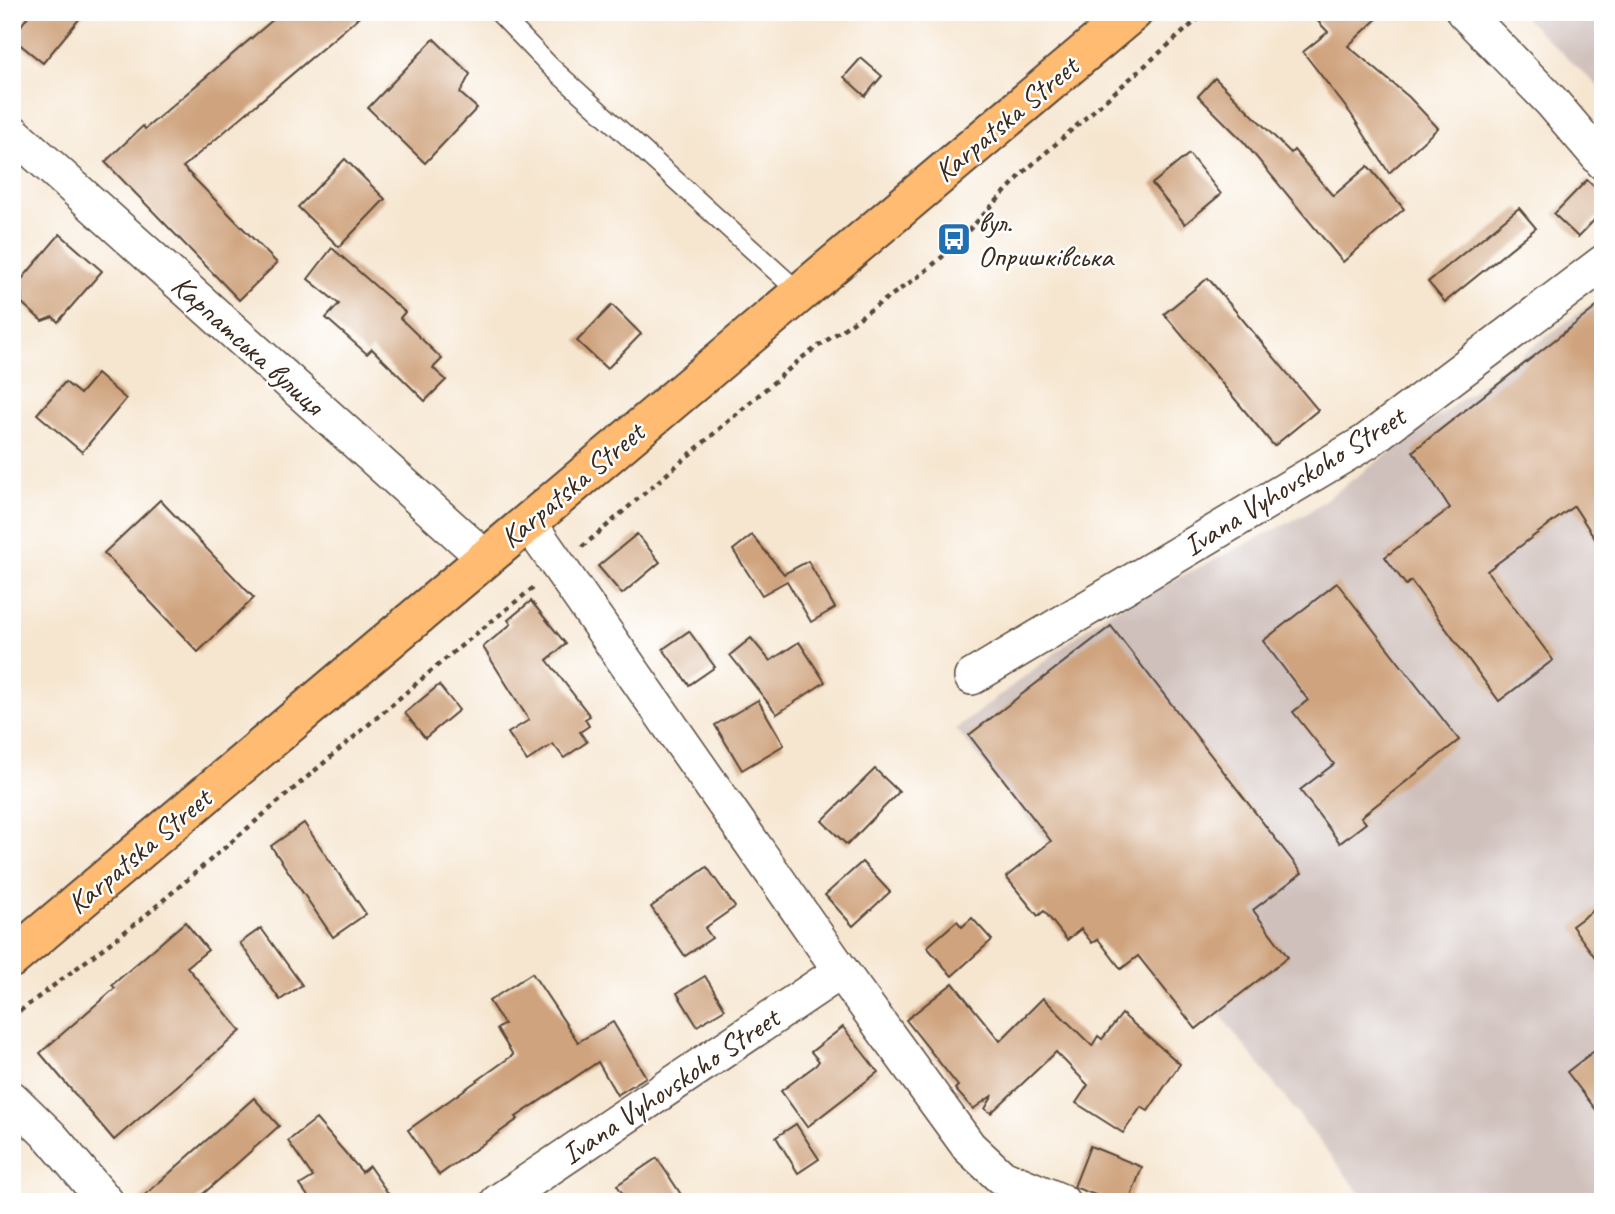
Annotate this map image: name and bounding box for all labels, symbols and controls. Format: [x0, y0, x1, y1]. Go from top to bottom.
street label: Karpatska Street [926, 46, 1088, 190]
place label: вул. Опришківська [978, 203, 1115, 275]
bus stop icon: вул. Опришківська [935, 220, 973, 258]
street label: Карпатська вулиця [164, 267, 334, 425]
street label: Ivana Vyhovskoho Street [1176, 396, 1415, 565]
street label: Karpatska Street [492, 412, 654, 556]
street label: Karpatska Street [59, 778, 221, 922]
street label: Ivana Vyhovskoho Street [554, 997, 789, 1173]

